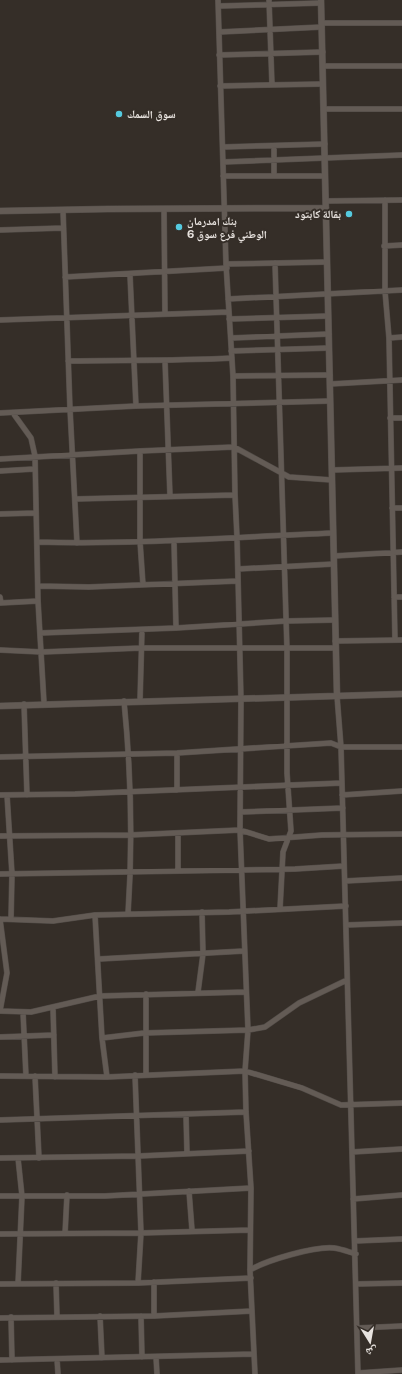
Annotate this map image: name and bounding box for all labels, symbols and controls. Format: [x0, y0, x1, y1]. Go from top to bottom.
place label: سوق السمك [127, 108, 176, 122]
marker: سوق السمك [114, 109, 124, 119]
place label: بقالة كابتود [295, 208, 341, 221]
marker: بقالة كابتود [344, 209, 354, 219]
place label: بنك امدرمان الوطني فرع سوق 6 [187, 215, 267, 243]
marker: بنك امدرمان الوطني فرع سوق 6 [174, 222, 184, 232]
north arrow [350, 1322, 390, 1362]
text: ش [364, 1343, 379, 1359]

